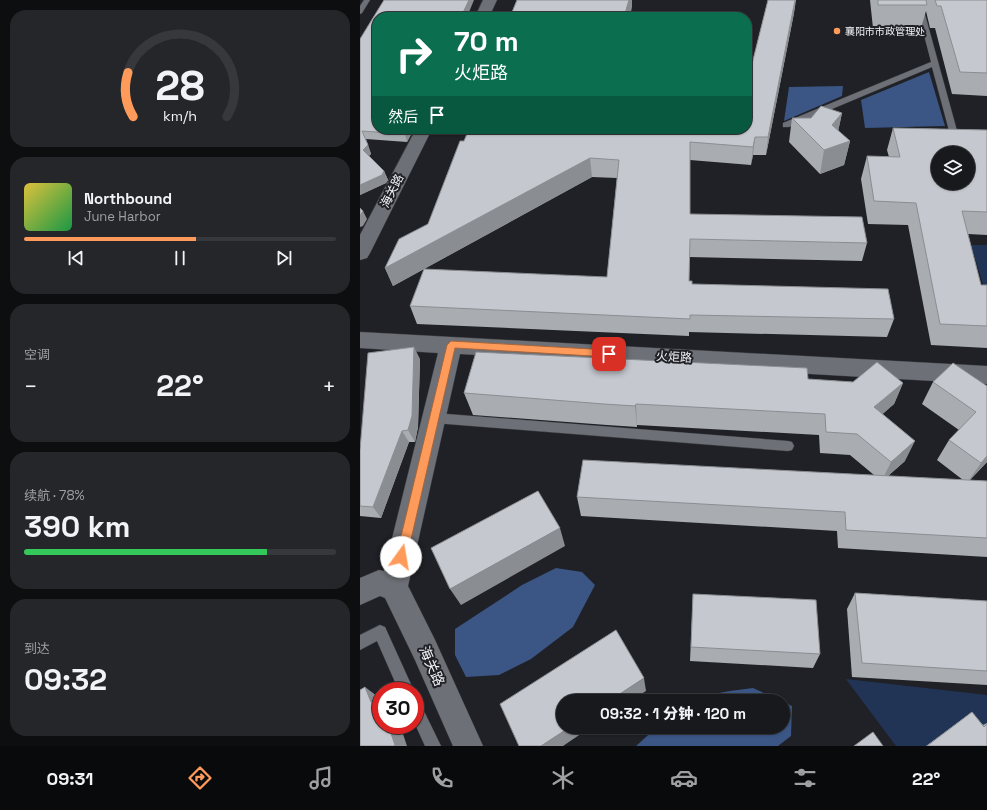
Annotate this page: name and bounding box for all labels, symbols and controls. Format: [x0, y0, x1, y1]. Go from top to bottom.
text: 70 m [454, 23, 519, 59]
place label: 襄阳市市政管理处 [845, 25, 925, 38]
marker: 襄阳市市政管理处 [832, 26, 842, 36]
icon: right [388, 28, 440, 80]
text: 28 [155, 58, 205, 111]
text: 火炬路 [454, 61, 508, 84]
icon: arrive [426, 104, 448, 126]
text: km/h [163, 106, 197, 124]
text: 然后 [388, 107, 418, 126]
map controls [931, 146, 975, 190]
button: layers [931, 146, 975, 190]
street label: 海关路 [377, 171, 407, 211]
text: Northbound [84, 189, 172, 208]
text: June Harbor [84, 208, 161, 225]
icon: previous [65, 247, 87, 269]
icon: pause [169, 247, 191, 269]
icon: next [273, 247, 295, 269]
pin [592, 337, 626, 371]
icon: arrive [598, 343, 620, 365]
text: 空调 [24, 346, 50, 363]
street label: 火炬路 [656, 348, 692, 366]
text: 22° [156, 366, 204, 405]
text: − [24, 372, 38, 400]
text: + [322, 372, 336, 400]
text: 续航 · 78% [24, 487, 85, 504]
text: 390 km [24, 507, 130, 546]
position arrow [380, 536, 422, 578]
text: 到达 [24, 640, 50, 657]
street label: 海关路 [415, 643, 449, 689]
text: 09:32 [24, 660, 107, 699]
speed limit sign: 30 [372, 682, 424, 734]
text: 09:32 · 1 分钟 · 120 m [600, 704, 746, 723]
icon: directions [186, 764, 214, 792]
icon: music [307, 764, 335, 792]
icon: phone [428, 764, 456, 792]
icon: climate [549, 764, 577, 792]
icon: car [670, 764, 698, 792]
icon: filters [791, 764, 819, 792]
text: 09:31 [46, 767, 93, 790]
text: 22° [912, 767, 940, 790]

